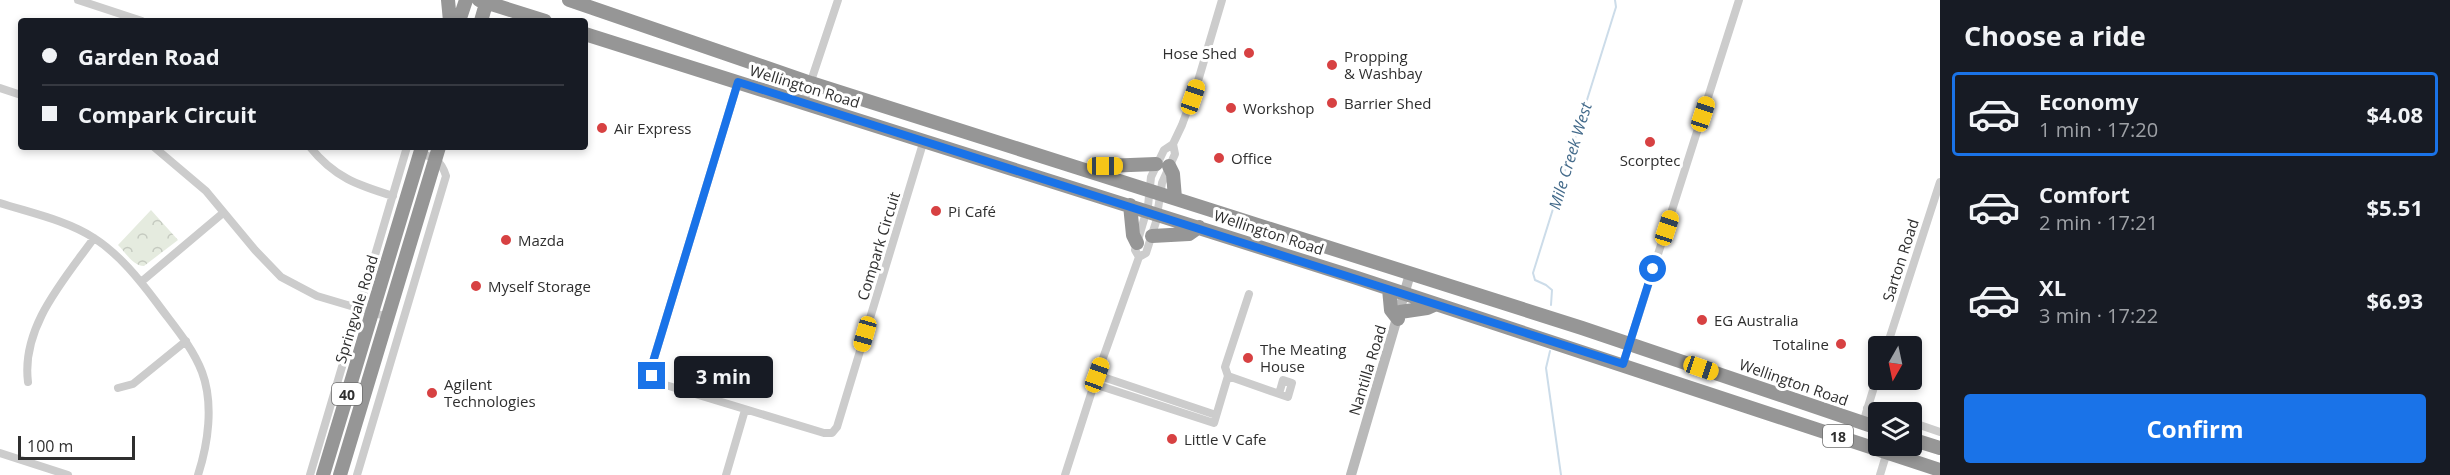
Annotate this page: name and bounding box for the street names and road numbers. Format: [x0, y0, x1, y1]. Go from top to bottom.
street label: Wellington Road [747, 60, 863, 112]
street label: Compark Circuit [852, 189, 904, 303]
street label: Wellington Road [1212, 205, 1326, 259]
street label: Sarton Road [1877, 216, 1923, 304]
street label: Springvale Road [330, 252, 382, 366]
street label: Nantilla Road [1344, 322, 1390, 418]
street label: Wellington Road [1737, 354, 1851, 410]
road number: 40 [332, 383, 362, 405]
road number: 18 [1823, 425, 1853, 447]

